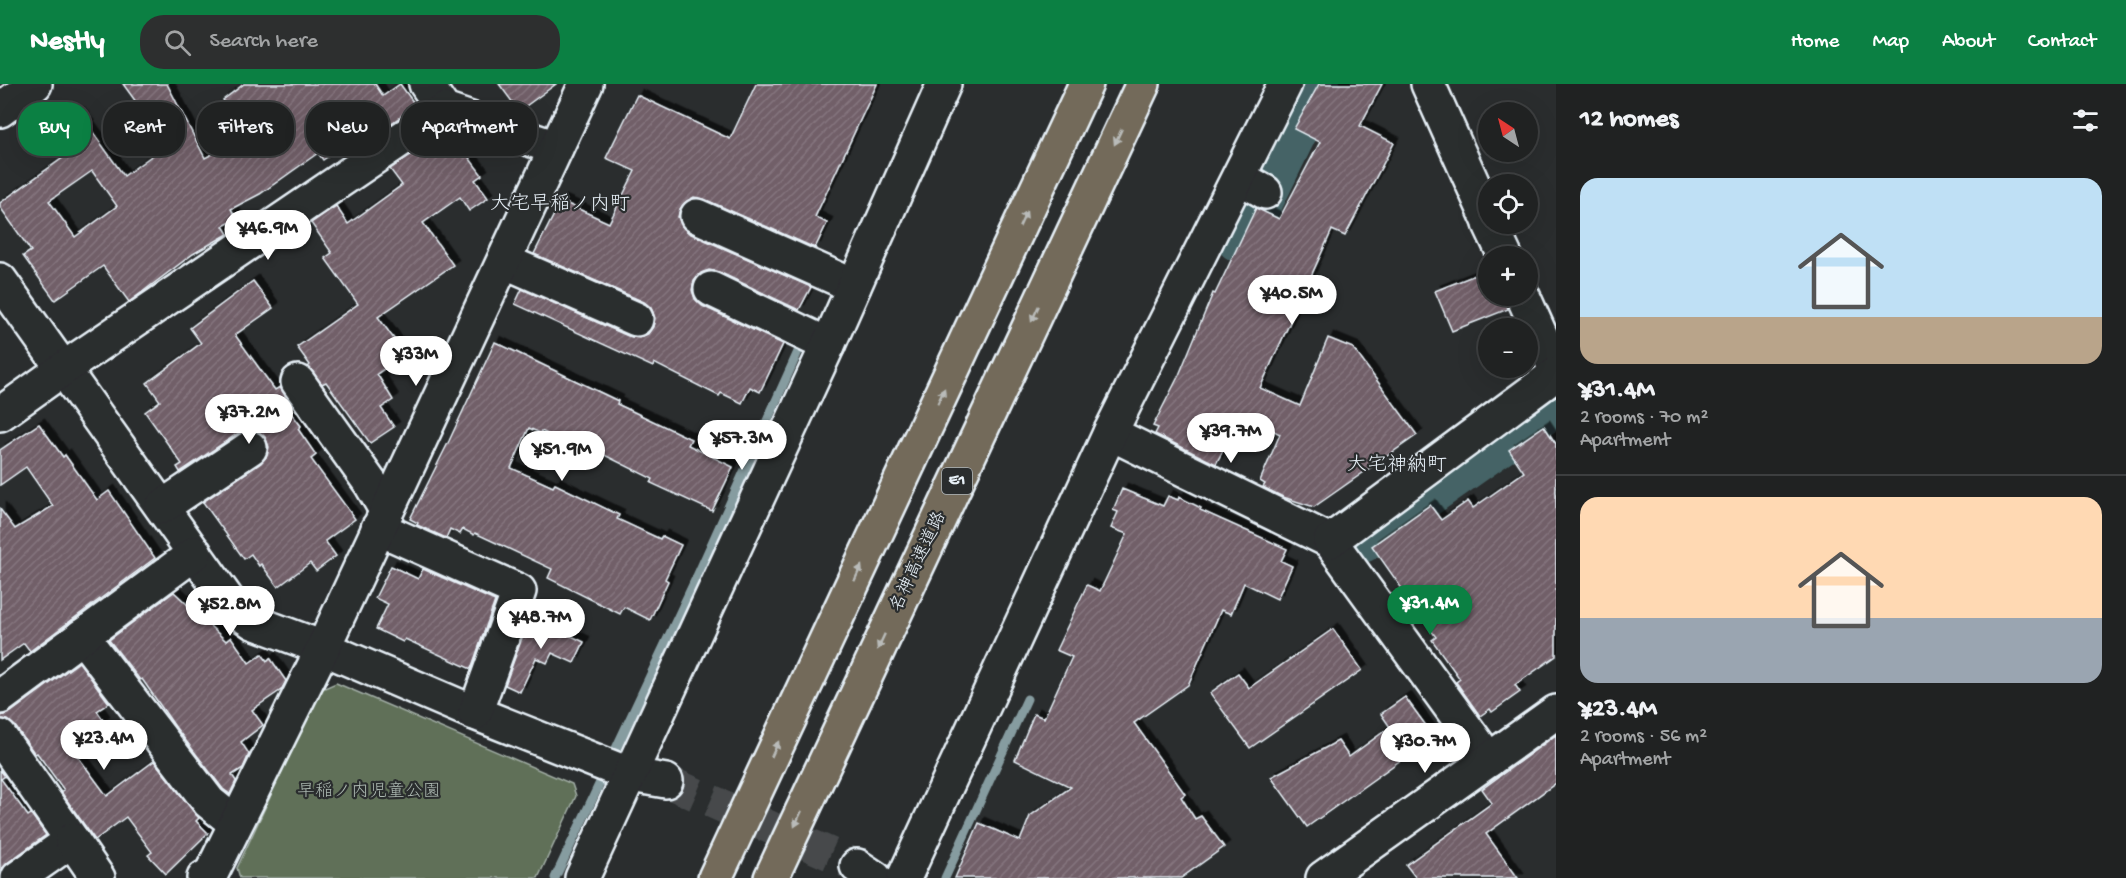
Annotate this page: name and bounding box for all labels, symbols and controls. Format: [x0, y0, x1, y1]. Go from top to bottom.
search box [140, 15, 560, 69]
text: Nestly [30, 26, 104, 59]
icon: search [161, 26, 194, 59]
text: Search here [209, 29, 318, 55]
text: Home [1791, 30, 1839, 55]
text: Map [1872, 30, 1909, 55]
text: About [1942, 30, 1995, 55]
text: Contact [2028, 30, 2096, 55]
chip: Buy [18, 102, 91, 156]
chip: Rent [103, 102, 185, 156]
chip: Filters [197, 102, 294, 156]
chip: New [306, 102, 389, 156]
chip: Apartment [401, 102, 537, 156]
north arrow [1478, 102, 1538, 162]
map controls [1478, 102, 1538, 378]
icon: filters [2069, 104, 2102, 137]
text: 12 homes [1580, 105, 1678, 136]
one-way arrow [1114, 128, 1123, 145]
button: locate [1478, 174, 1538, 234]
district label: 大宅早稲ノ内町 [490, 193, 630, 217]
pin: ¥46.9M [219, 210, 317, 261]
one-way arrow [1018, 210, 1028, 228]
icon: home [1787, 217, 1895, 325]
text: ¥46.9M [238, 218, 298, 241]
button: + [1478, 246, 1538, 306]
pin: ¥40.5M [1243, 275, 1341, 326]
text: ¥40.5M [1262, 283, 1322, 306]
one-way arrow [1031, 305, 1040, 322]
button: − [1478, 318, 1538, 378]
pin: ¥33M [380, 336, 452, 387]
text: ¥33M [394, 344, 438, 367]
text: ¥31.4M [1580, 376, 1655, 407]
one-way arrow [936, 387, 946, 405]
pin: ¥37.2M [200, 394, 298, 445]
text: ¥37.2M [219, 402, 279, 425]
text: 2 rooms · 70 m² [1580, 407, 1708, 430]
pin: ¥39.7M [1182, 413, 1280, 464]
pin: ¥57.3M [693, 420, 791, 471]
text: ¥39.7M [1201, 421, 1261, 444]
text: ¥57.3M [712, 428, 772, 451]
text: Apartment [1580, 430, 1670, 453]
pin: ¥51.9M [513, 431, 611, 482]
text: ¥51.9M [533, 439, 591, 462]
district label: 大宅神納町 [1347, 453, 1447, 478]
road number: E1 [942, 468, 972, 494]
street label: 名神高速道路 [886, 508, 951, 615]
icon: home [1787, 536, 1895, 644]
one-way arrow [853, 563, 863, 581]
pin: ¥31.4M [1381, 585, 1479, 636]
pin: ¥52.8M [181, 586, 279, 637]
text: ¥31.4M [1401, 593, 1459, 616]
text: ¥52.8M [200, 594, 260, 617]
pin: ¥48.7M [492, 599, 590, 650]
text: ¥48.7M [511, 607, 571, 630]
one-way arrow [877, 634, 886, 651]
text: ¥23.4M [1580, 695, 1657, 726]
pin: ¥23.4M [55, 720, 153, 771]
pin: ¥30.7M [1376, 723, 1474, 774]
text: 2 rooms · 56 m² [1580, 726, 1707, 749]
text: ¥23.4M [74, 728, 134, 751]
text: ¥30.7M [1394, 731, 1456, 754]
one-way arrow [771, 741, 780, 758]
text: Apartment [1580, 749, 1670, 772]
park label: 早稲ノ内児童公園 [297, 781, 441, 803]
one-way arrow [794, 810, 803, 827]

